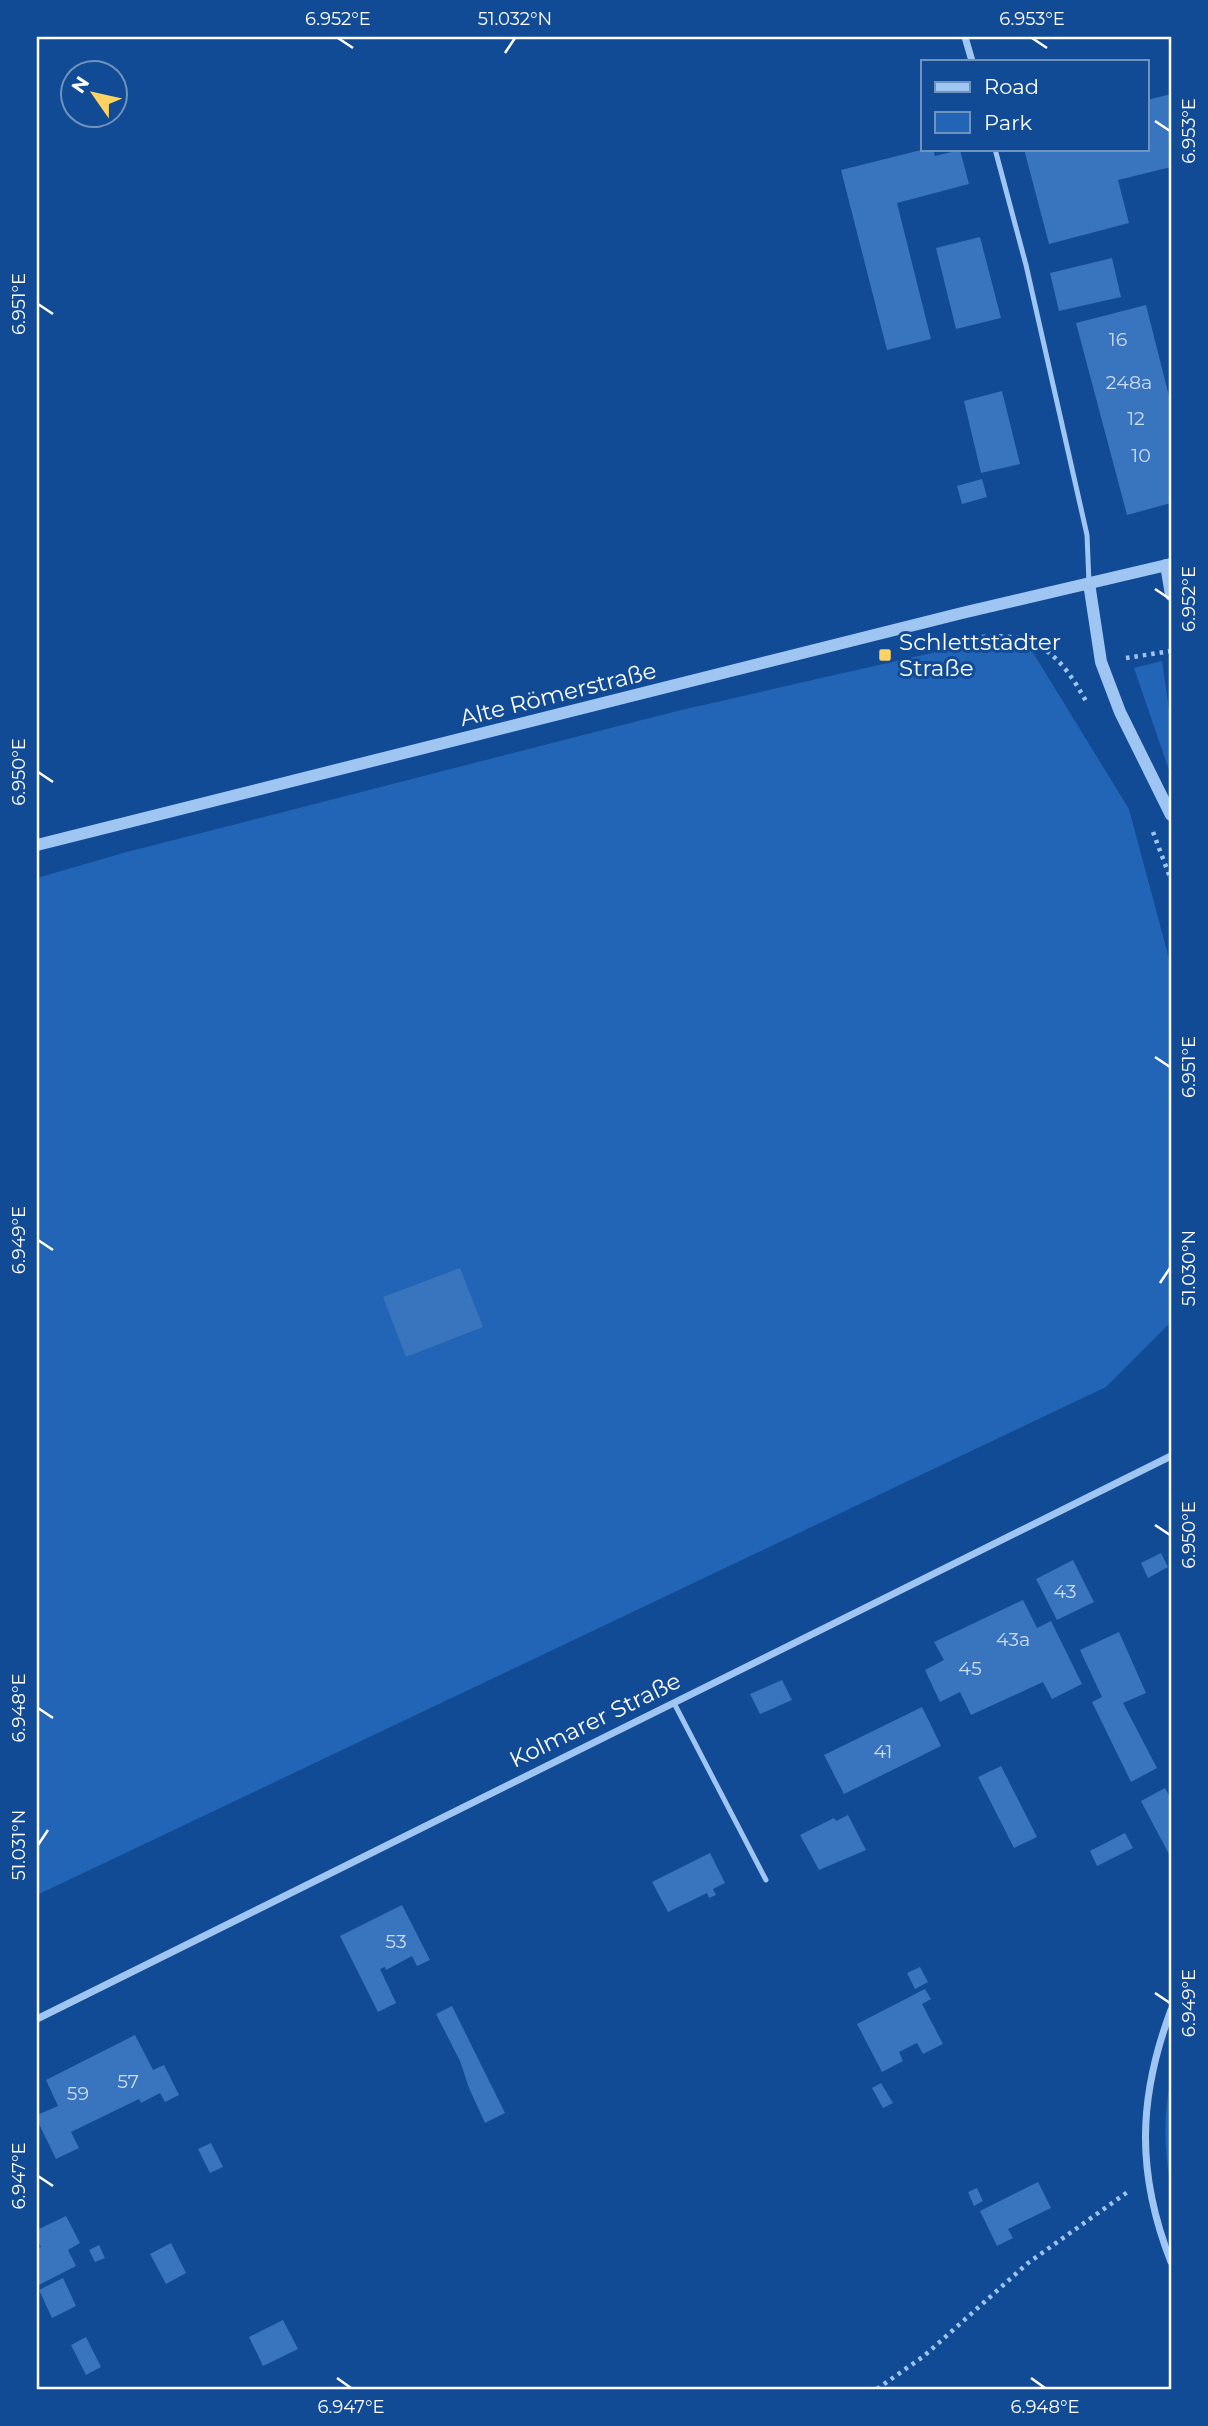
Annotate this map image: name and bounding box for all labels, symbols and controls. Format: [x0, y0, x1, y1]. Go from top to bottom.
text: 6.952°E [305, 8, 371, 30]
text: 51.032°N [478, 8, 552, 30]
text: 6.953°E [999, 8, 1065, 30]
north arrow [60, 60, 130, 130]
legend [921, 60, 1148, 150]
text: N [66, 72, 94, 98]
text: Road [984, 74, 1039, 99]
text: 6.953°E [1178, 98, 1200, 164]
text: Park [984, 110, 1032, 135]
text: 6.951°E [8, 273, 30, 335]
house number: 16 [1109, 328, 1127, 351]
house number: 248a [1106, 371, 1152, 394]
house number: 12 [1127, 407, 1145, 430]
house number: 10 [1131, 444, 1151, 467]
text: 6.952°E [1178, 566, 1200, 632]
place label: Schlettstadter Straße [899, 628, 1061, 682]
marker: Schlettstadter Straße [877, 647, 893, 663]
street label: Alte Römerstraße [457, 656, 659, 732]
text: 6.950°E [8, 738, 30, 806]
text: 6.951°E [1178, 1036, 1200, 1098]
text: 6.949°E [8, 1206, 30, 1274]
text: 51.030°N [1178, 1230, 1200, 1306]
text: 6.950°E [1178, 1501, 1200, 1569]
house number: 43 [1054, 1580, 1077, 1603]
house number: 43a [996, 1628, 1030, 1651]
house number: 45 [958, 1657, 982, 1680]
street label: Kolmarer Straße [505, 1666, 685, 1774]
text: 6.948°E [8, 1673, 30, 1743]
house number: 41 [874, 1740, 892, 1763]
text: 51.031°N [8, 1810, 30, 1880]
house number: 53 [385, 1930, 407, 1953]
text: 6.949°E [1178, 1969, 1200, 2037]
house number: 57 [117, 2070, 139, 2093]
house number: 59 [67, 2082, 89, 2105]
text: 6.947°E [8, 2142, 30, 2210]
text: 6.947°E [317, 2396, 385, 2418]
text: 6.948°E [1010, 2396, 1080, 2418]

